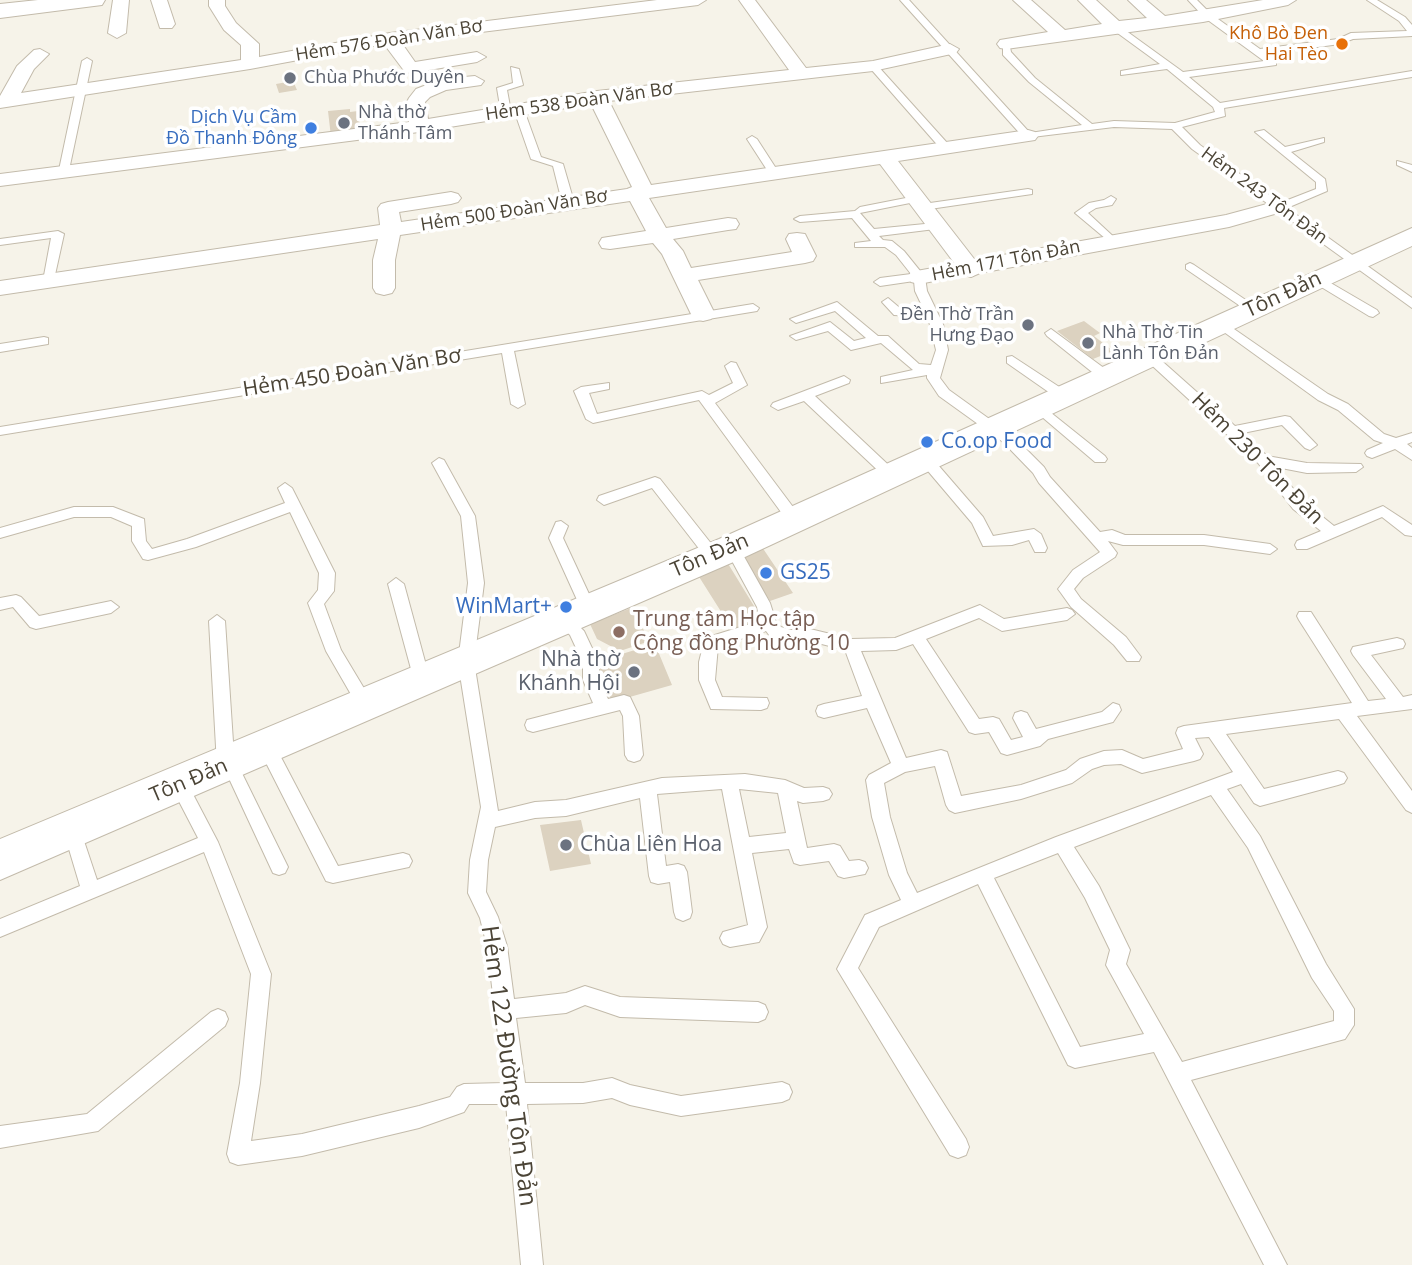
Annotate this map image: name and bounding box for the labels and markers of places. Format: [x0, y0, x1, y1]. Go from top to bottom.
place label: Khô Bò Đen Hai Tèo [1229, 23, 1328, 66]
marker: Khô Bò Đen Hai Tèo [1334, 36, 1350, 52]
place label: Chùa Phước Duyên [304, 67, 464, 89]
marker: Chùa Phước Duyên [282, 70, 298, 86]
place label: Nhà thờ Thánh Tâm [358, 102, 452, 144]
place label: Dịch Vụ Cầm Đồ Thanh Đông [166, 107, 297, 150]
marker: Nhà thờ Thánh Tâm [336, 115, 352, 131]
marker: Dịch Vụ Cầm Đồ Thanh Đông [303, 120, 319, 136]
place label: Đền Thờ Trần Hưng Đạo [900, 304, 1014, 346]
marker: Đền Thờ Trần Hưng Đạo [1020, 317, 1036, 333]
place label: Nhà Thờ Tin Lành Tôn Đản [1102, 322, 1219, 364]
marker: Nhà Thờ Tin Lành Tôn Đản [1080, 335, 1096, 351]
place label: Co.op Food [941, 429, 1052, 455]
marker: Co.op Food [919, 434, 935, 450]
place label: GS25 [780, 560, 831, 586]
marker: GS25 [758, 565, 774, 581]
place label: WinMart+ [456, 594, 552, 620]
marker: WinMart+ [558, 599, 574, 615]
place label: Trung tâm Học tập Cộng đồng Phường 10 [633, 607, 850, 657]
marker: Trung tâm Học tập Cộng đồng Phường 10 [611, 624, 627, 640]
place label: Nhà thờ Khánh Hội [518, 647, 620, 697]
marker: Nhà thờ Khánh Hội [626, 664, 642, 680]
place label: Chùa Liên Hoa [580, 832, 722, 858]
marker: Chùa Liên Hoa [558, 837, 574, 853]

